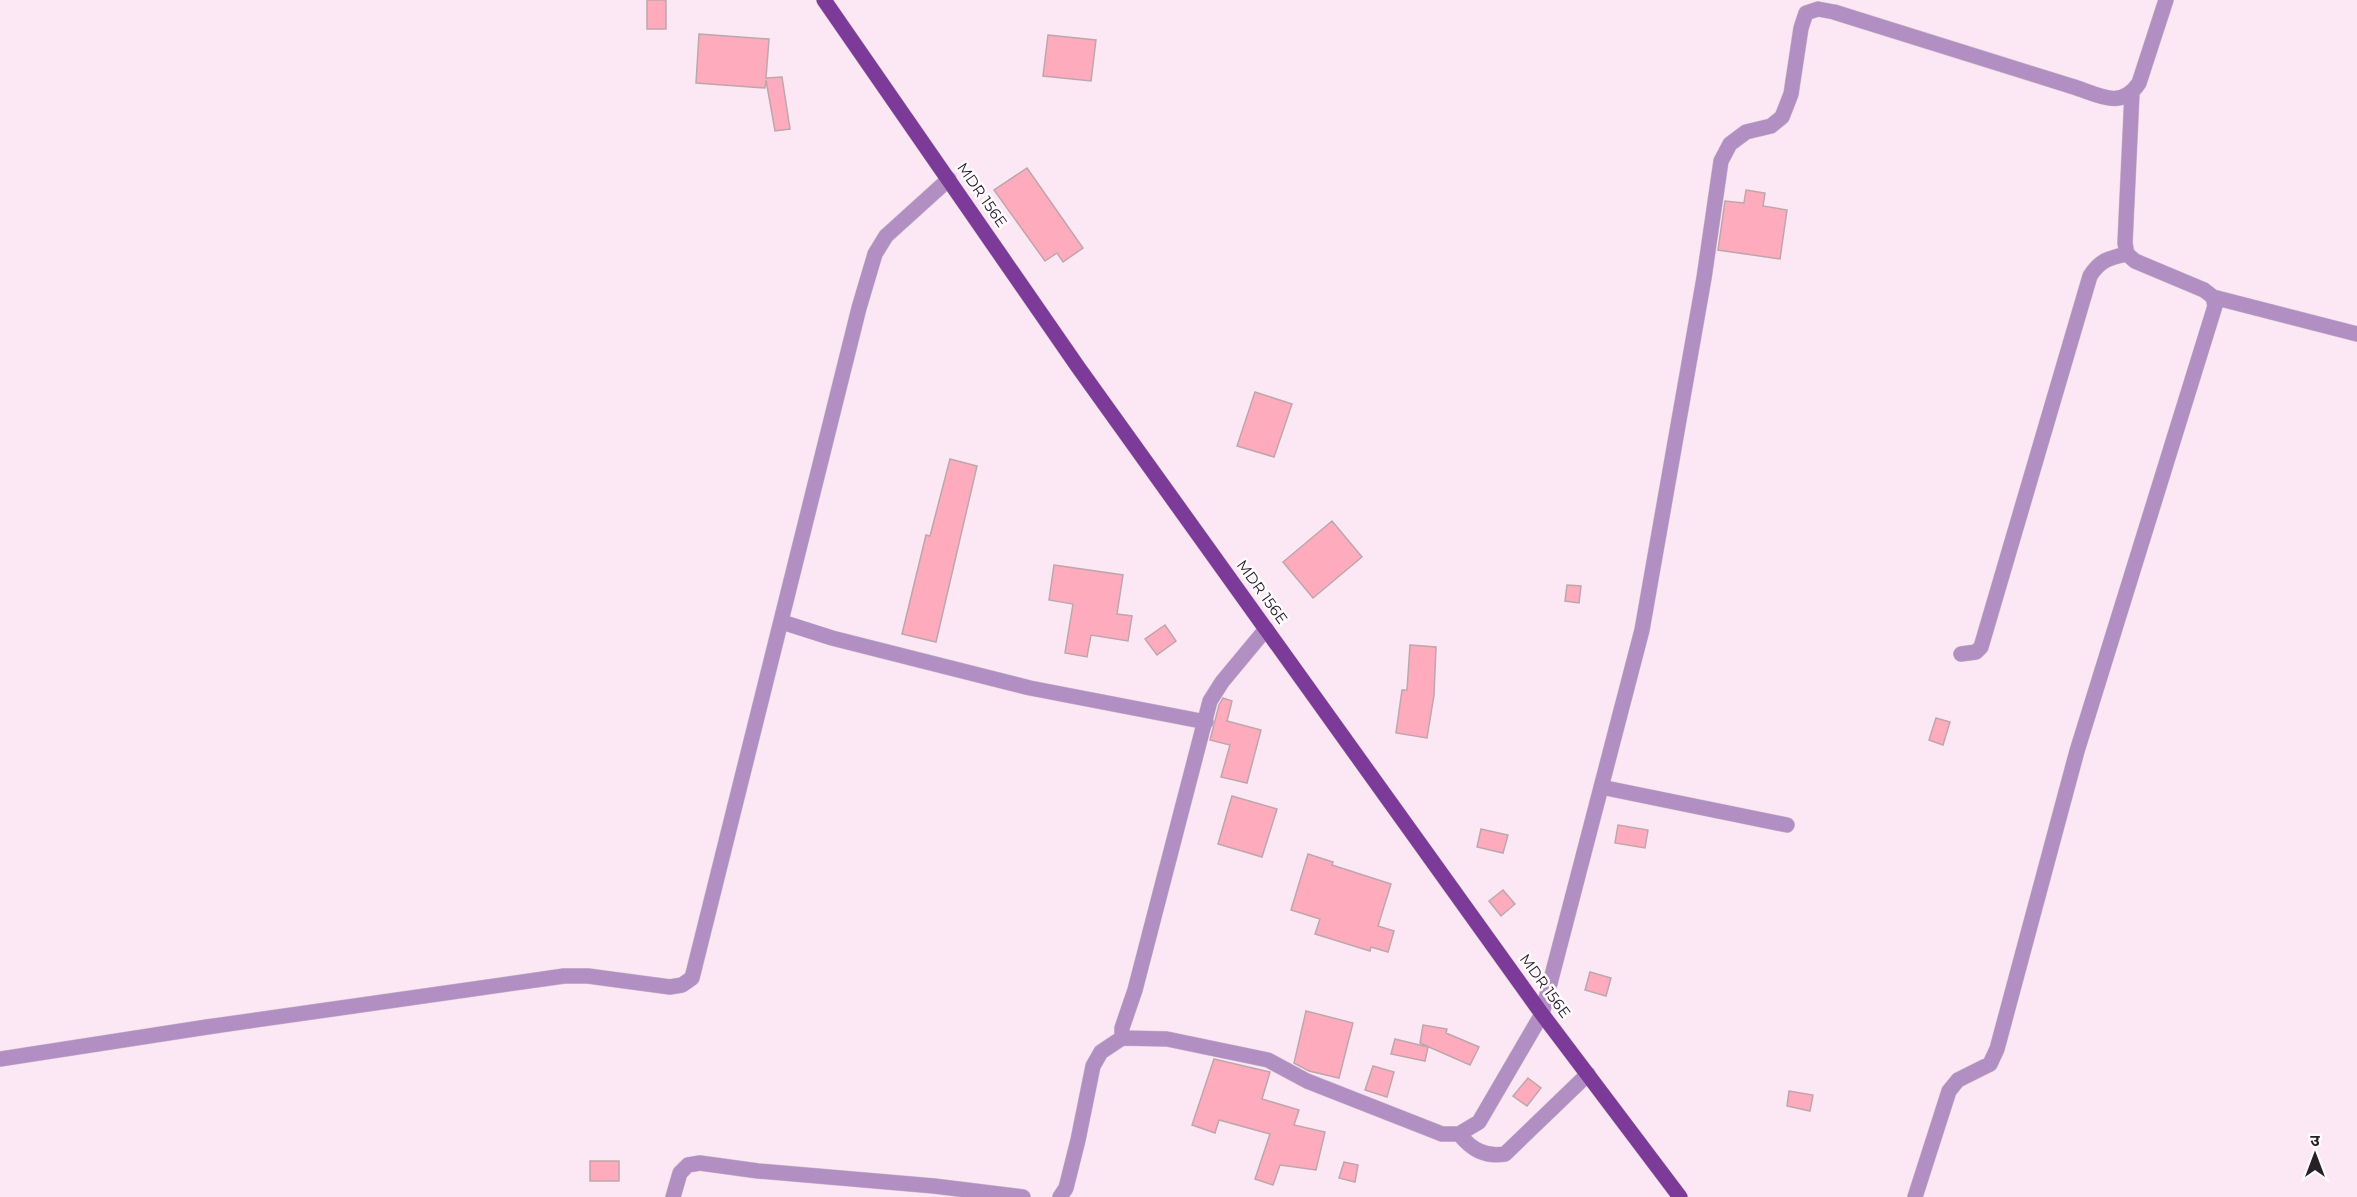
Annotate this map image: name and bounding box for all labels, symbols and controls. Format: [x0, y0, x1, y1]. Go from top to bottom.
street label: MDR 156E [953, 159, 1012, 231]
street label: MDR 156E [1233, 556, 1292, 627]
street label: MDR 156E [1516, 950, 1575, 1021]
north arrow [2285, 1125, 2345, 1185]
text: उ [2310, 1131, 2320, 1150]

